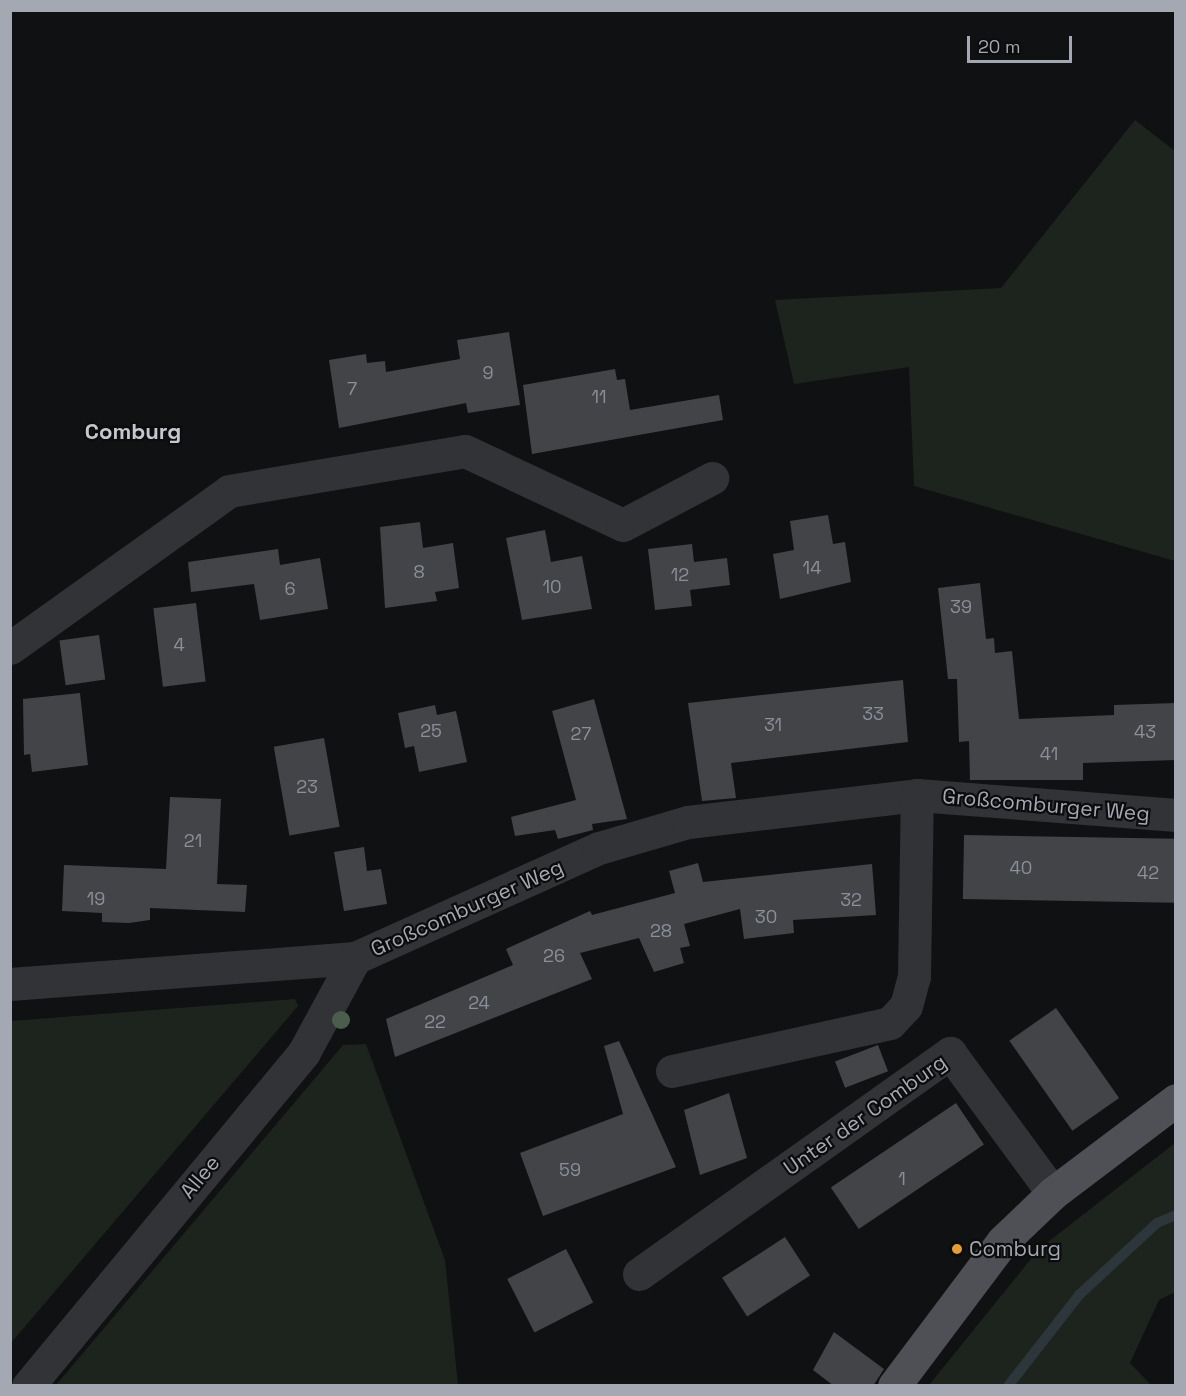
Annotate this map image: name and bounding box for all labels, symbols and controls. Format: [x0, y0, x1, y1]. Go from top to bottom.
scale bar [970, 24, 1075, 62]
text: 20 m [978, 35, 1021, 58]
house number: 9 [482, 362, 494, 384]
house number: 7 [347, 378, 357, 400]
house number: 11 [591, 386, 607, 408]
district label: Comburg [85, 419, 181, 445]
house number: 14 [803, 557, 821, 579]
house number: 8 [413, 561, 425, 583]
house number: 12 [671, 564, 689, 586]
house number: 10 [542, 576, 562, 598]
house number: 6 [284, 578, 296, 600]
house number: 39 [950, 596, 972, 618]
house number: 4 [173, 634, 185, 656]
house number: 33 [862, 703, 884, 725]
house number: 31 [764, 714, 782, 736]
house number: 25 [420, 720, 442, 742]
house number: 43 [1134, 721, 1156, 743]
house number: 27 [571, 723, 591, 745]
house number: 41 [1040, 743, 1058, 765]
house number: 23 [296, 776, 318, 798]
street label: Großcomburger Weg [941, 783, 1151, 827]
house number: 21 [184, 830, 202, 852]
street label: Großcomburger Weg [367, 854, 567, 962]
house number: 40 [1010, 857, 1032, 879]
house number: 42 [1137, 862, 1159, 884]
house number: 19 [87, 888, 105, 910]
house number: 32 [840, 889, 862, 911]
house number: 30 [755, 906, 777, 928]
house number: 28 [650, 920, 672, 942]
house number: 26 [543, 945, 565, 967]
house number: 24 [468, 992, 490, 1014]
house number: 22 [424, 1011, 446, 1033]
street label: Unter der Comburg [779, 1049, 951, 1181]
street label: Allee [175, 1150, 225, 1204]
house number: 59 [559, 1159, 581, 1181]
house number: 1 [898, 1168, 906, 1190]
place label: Comburg [969, 1236, 1061, 1262]
marker: Comburg [950, 1242, 964, 1256]

